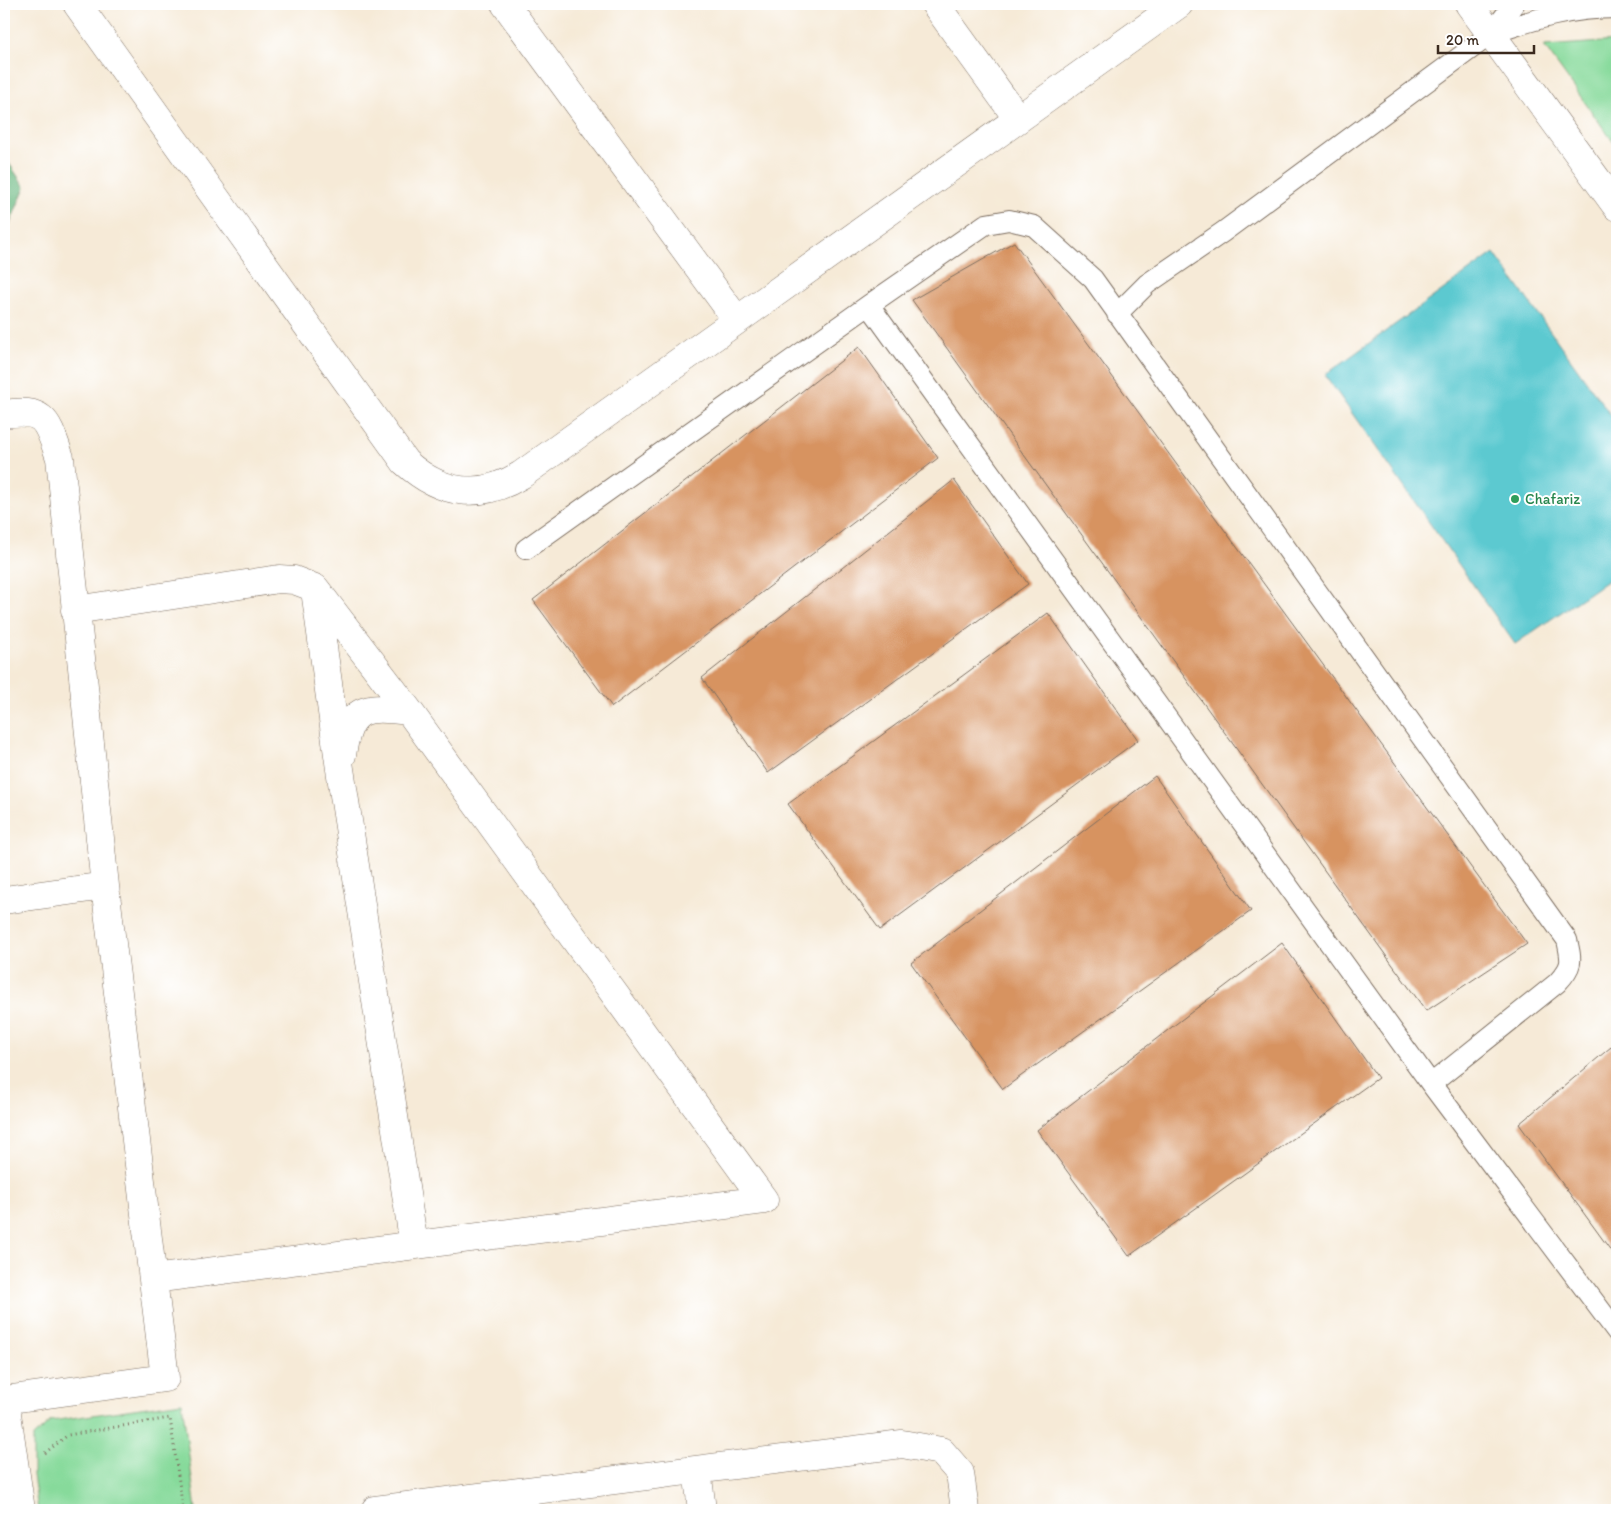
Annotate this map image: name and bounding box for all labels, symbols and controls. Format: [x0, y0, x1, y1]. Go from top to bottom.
scale bar [1438, 22, 1535, 54]
text: 20 m [1446, 31, 1480, 49]
place label: Chafariz [1525, 490, 1580, 508]
marker: Chafariz [1509, 493, 1521, 505]

